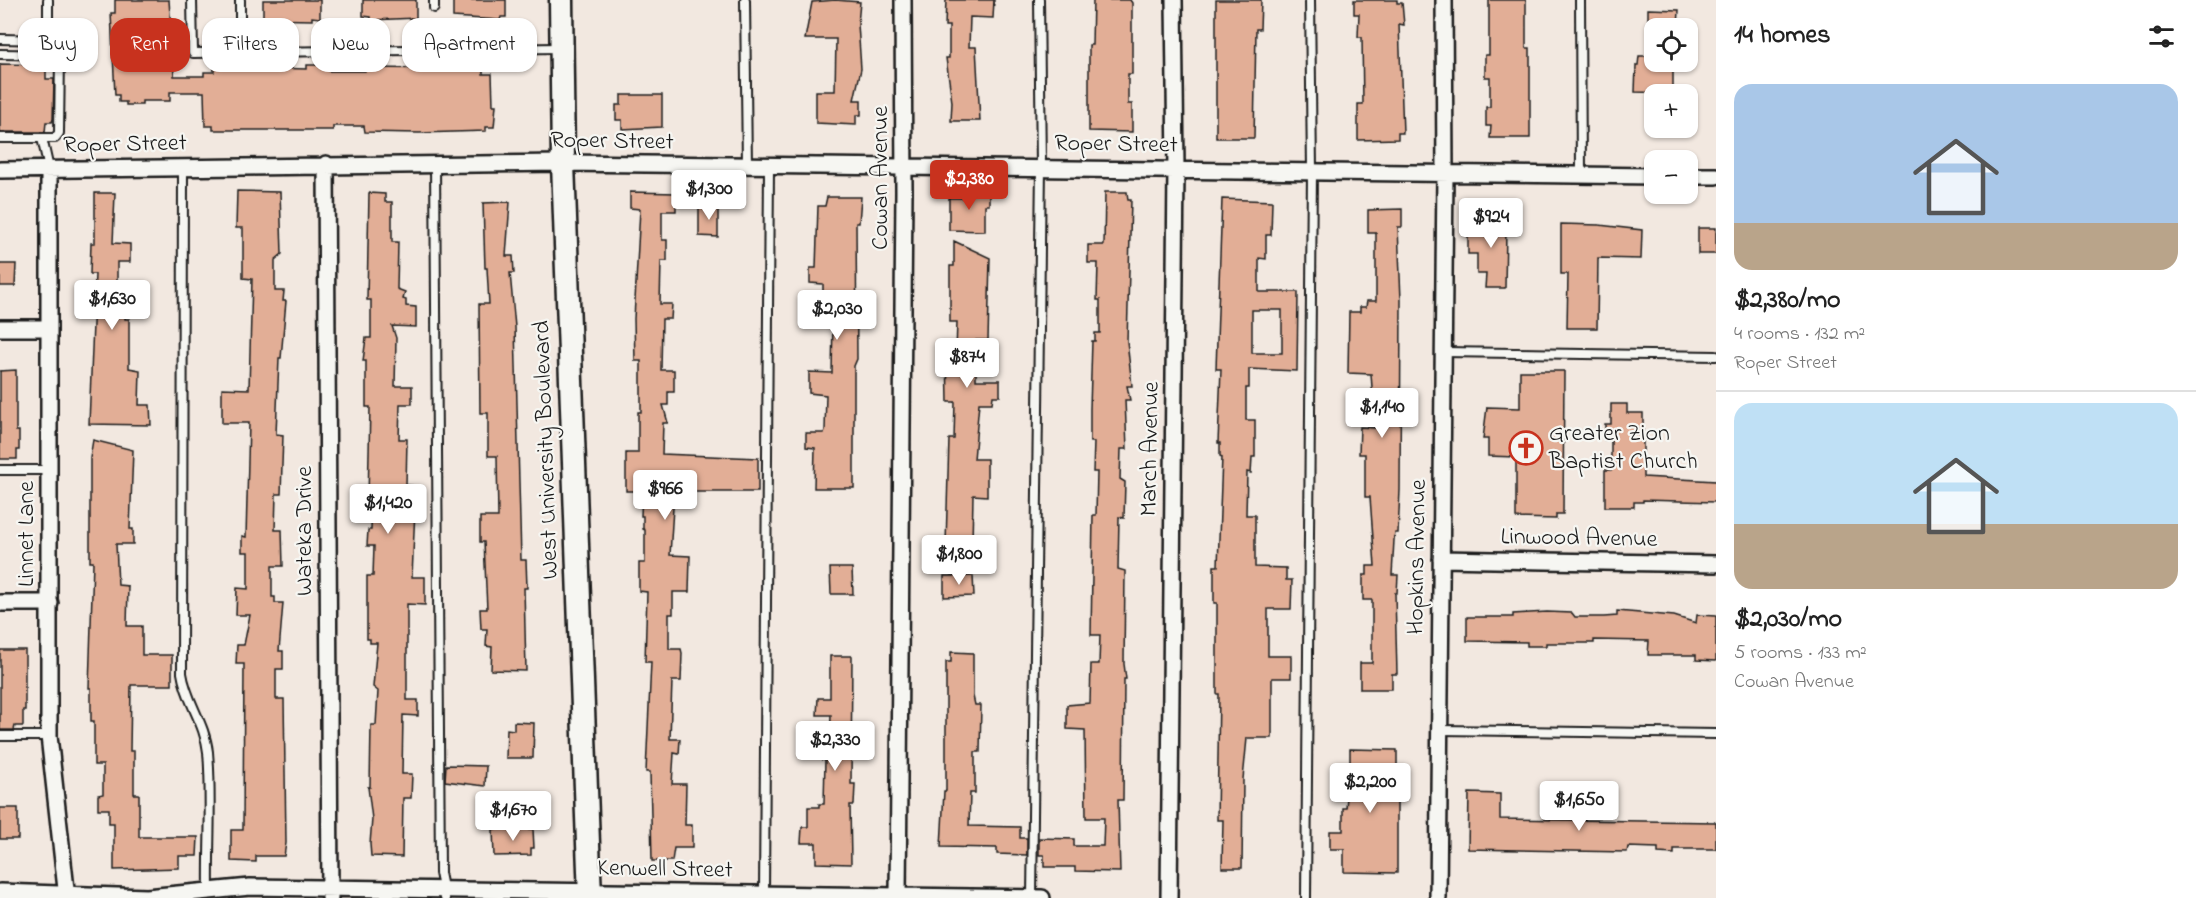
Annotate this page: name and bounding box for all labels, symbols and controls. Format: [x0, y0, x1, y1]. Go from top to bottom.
text: 14 homes [1734, 17, 1830, 55]
chip: Buy [18, 18, 98, 72]
chip: Rent [110, 18, 190, 72]
chip: Filters [202, 18, 299, 72]
chip: New [311, 18, 390, 72]
chip: Apartment [402, 18, 537, 72]
map controls [1644, 18, 1698, 204]
button: locate [1644, 18, 1698, 72]
icon: filters [2145, 20, 2178, 53]
button: + [1644, 84, 1698, 138]
street label: Cowan Avenue [864, 106, 899, 250]
street label: Roper Street [550, 123, 674, 161]
icon: home [1902, 123, 2010, 231]
street label: Roper Street [63, 126, 187, 164]
street label: Roper Street [1054, 126, 1178, 164]
button: − [1644, 150, 1698, 204]
pin: $2,380 [920, 160, 1018, 211]
text: $2,380 [944, 165, 994, 194]
pin: $1,300 [660, 170, 758, 221]
text: $1,300 [685, 175, 733, 204]
pin: $924 [1455, 198, 1527, 249]
text: $924 [1473, 203, 1509, 232]
pin: $1,630 [63, 280, 161, 331]
text: $2,380/mo [1734, 282, 1841, 320]
text: $1,630 [88, 285, 136, 314]
pin: $2,030 [788, 290, 886, 341]
text: $2,030 [811, 295, 863, 324]
street label: West University Boulevard [525, 319, 570, 580]
text: 4 rooms · 132 m² [1734, 320, 1865, 349]
pin: $874 [931, 338, 1003, 389]
text: $874 [949, 343, 985, 372]
text: Roper Street [1734, 349, 1837, 378]
street label: March Avenue [1132, 381, 1170, 517]
pin: $1,140 [1333, 388, 1431, 439]
text: $1,140 [1359, 393, 1405, 422]
place label: Greater Zion Baptist Church [1548, 417, 1698, 480]
church icon: Greater Zion Baptist Church [1508, 430, 1544, 466]
icon: home [1902, 442, 2010, 550]
street label: Wateka Drive [288, 466, 323, 596]
pin: $966 [629, 470, 701, 521]
text: $966 [647, 475, 683, 504]
street label: Hopkins Avenue [1399, 479, 1437, 635]
street label: Linnet Lane [10, 481, 45, 587]
pin: $1,420 [339, 484, 437, 535]
text: $1,420 [364, 489, 412, 518]
street label: Linwood Avenue [1500, 520, 1658, 558]
pin: $1,800 [910, 535, 1008, 586]
text: $1,800 [936, 540, 982, 569]
text: $2,030/mo [1734, 601, 1842, 639]
text: 5 rooms · 133 m² [1734, 639, 1867, 668]
text: Cowan Avenue [1734, 668, 1854, 697]
pin: $2,330 [786, 721, 884, 772]
text: $2,330 [810, 726, 860, 755]
pin: $2,200 [1321, 763, 1419, 814]
text: $2,200 [1344, 768, 1396, 797]
pin: $1,650 [1530, 781, 1628, 832]
text: $1,650 [1554, 786, 1604, 815]
pin: $1,670 [464, 791, 562, 842]
text: $1,670 [489, 796, 537, 825]
street label: Kenwell Street [597, 851, 733, 889]

